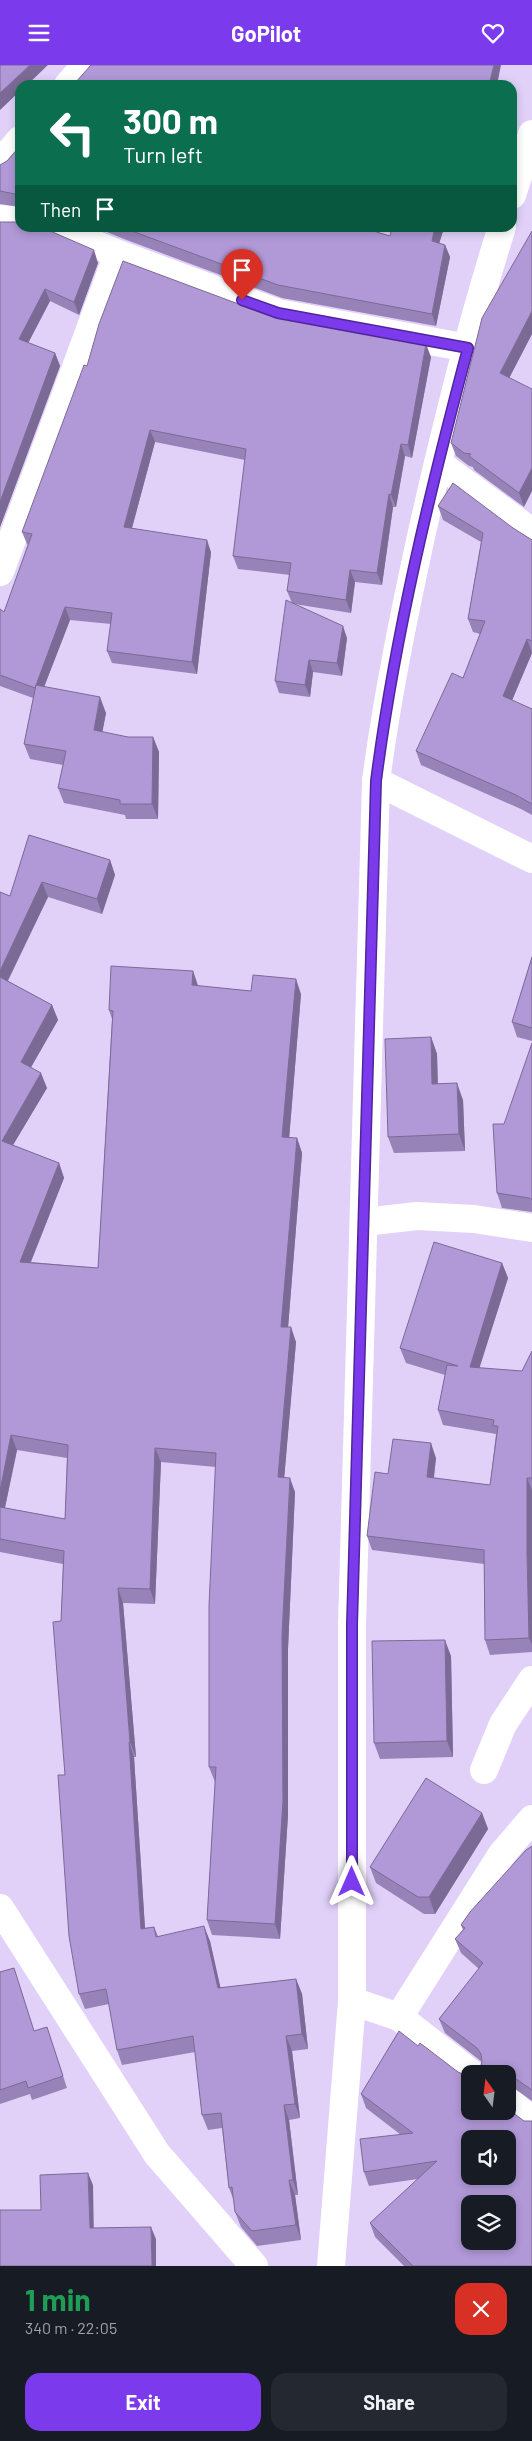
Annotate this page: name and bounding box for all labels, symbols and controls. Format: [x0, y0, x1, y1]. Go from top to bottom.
icon: menu [25, 19, 53, 47]
icon: heart [479, 19, 507, 47]
text: GoPilot [231, 20, 301, 46]
text: 300 m [123, 99, 218, 141]
icon: left [40, 100, 105, 165]
text: Turn left [123, 141, 203, 167]
icon: arrive [91, 195, 119, 223]
text: Then [40, 198, 81, 221]
pin [221, 249, 263, 300]
icon: arrive [228, 256, 256, 284]
position arrow [325, 1855, 377, 1907]
north arrow [461, 2065, 516, 2120]
map controls [461, 2065, 516, 2250]
button: sound [461, 2130, 516, 2185]
button: layers [461, 2195, 516, 2250]
text: 1 min [25, 2281, 91, 2317]
button: close [455, 2283, 507, 2335]
text: 340 m · 22:05 [25, 2318, 117, 2337]
button: Exit [25, 2373, 261, 2431]
button: Share [271, 2373, 507, 2431]

